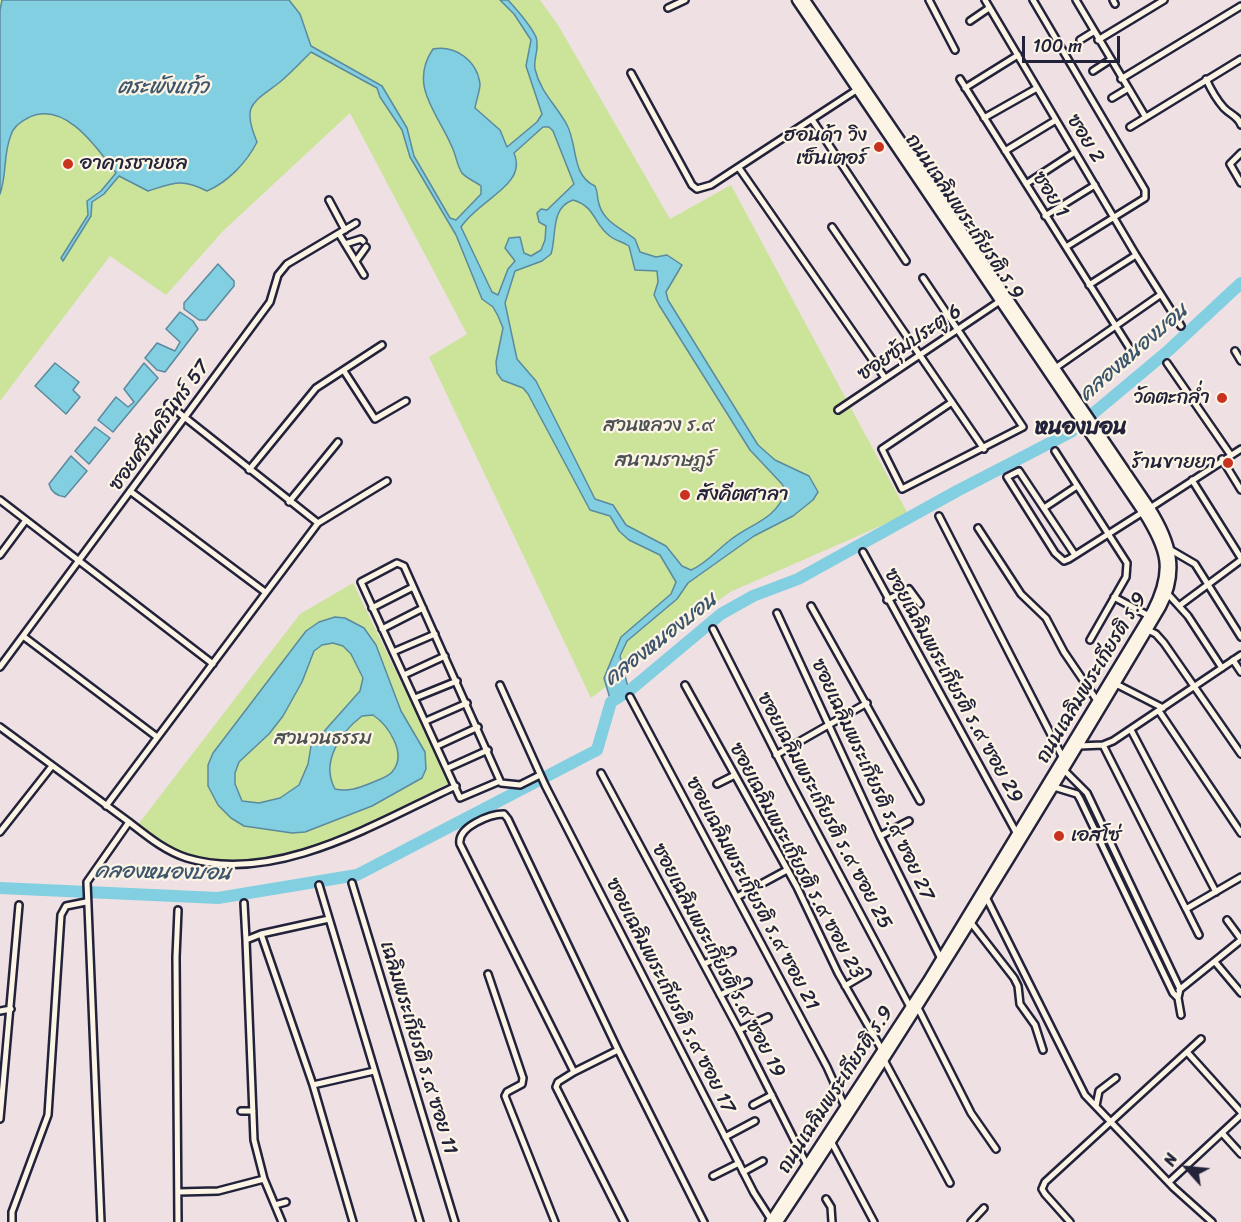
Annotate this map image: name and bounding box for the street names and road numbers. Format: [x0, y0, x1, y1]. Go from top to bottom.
street label: ซอย 2 [1061, 110, 1109, 168]
street label: ถนนเฉลิมพระเกียรติ ร.9 [900, 129, 1028, 305]
street label: ซอย 1 [1027, 167, 1073, 223]
street label: ซอยซุ้มประตู 6 [854, 300, 966, 386]
street label: ซอยศรีนครินทร์ 57 [105, 356, 215, 496]
street label: ซอยเฉลิมพระเกียรติ ร.๙ ซอย 29 [878, 564, 1028, 808]
street label: ถนนเฉลิมพระเกียรติ ร.9 [1031, 588, 1153, 768]
street label: ซอยเฉลิมพระเกียรติ ร.๙ ซอย 27 [805, 655, 939, 905]
street label: ซอยเฉลิมพระเกียรติ ร.๙ ซอย 25 [751, 689, 897, 933]
street label: ซอยเฉลิมพระเกียรติ ร.๙ ซอย 23 [724, 739, 868, 983]
street label: ซอยเฉลิมพระเกียรติ ร.๙ ซอย 21 [680, 773, 824, 1015]
street label: ซอยเฉลิมพระเกียรติ ร.๙ ซอย 19 [646, 840, 790, 1082]
street label: ซอยเฉลิมพระเกียรติ ร.๙ ซอย 17 [600, 874, 740, 1118]
street label: เฉลิมพระเกียรติ ร.๙ ซอย 11 [374, 938, 462, 1158]
street label: ถนนเฉลิมพระเกียรติ ร.9 [773, 1002, 899, 1178]

